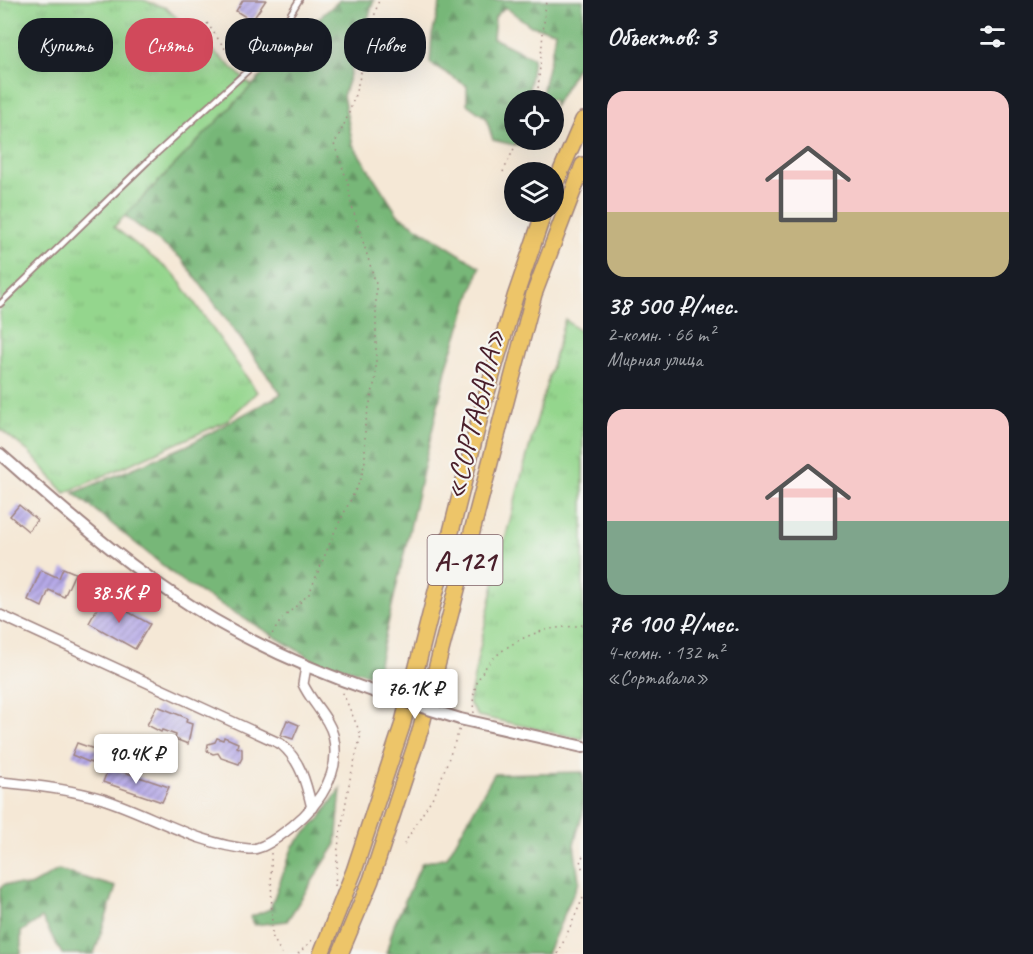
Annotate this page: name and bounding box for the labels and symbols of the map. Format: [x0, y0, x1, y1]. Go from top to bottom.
street label: «СОРТАВАЛА» [434, 325, 514, 503]
road number: А-121 [428, 535, 502, 585]
pin: 38.5K ₽ [64, 573, 174, 624]
pin: 76.1K ₽ [360, 669, 470, 720]
pin: 90.4K ₽ [81, 734, 191, 785]

